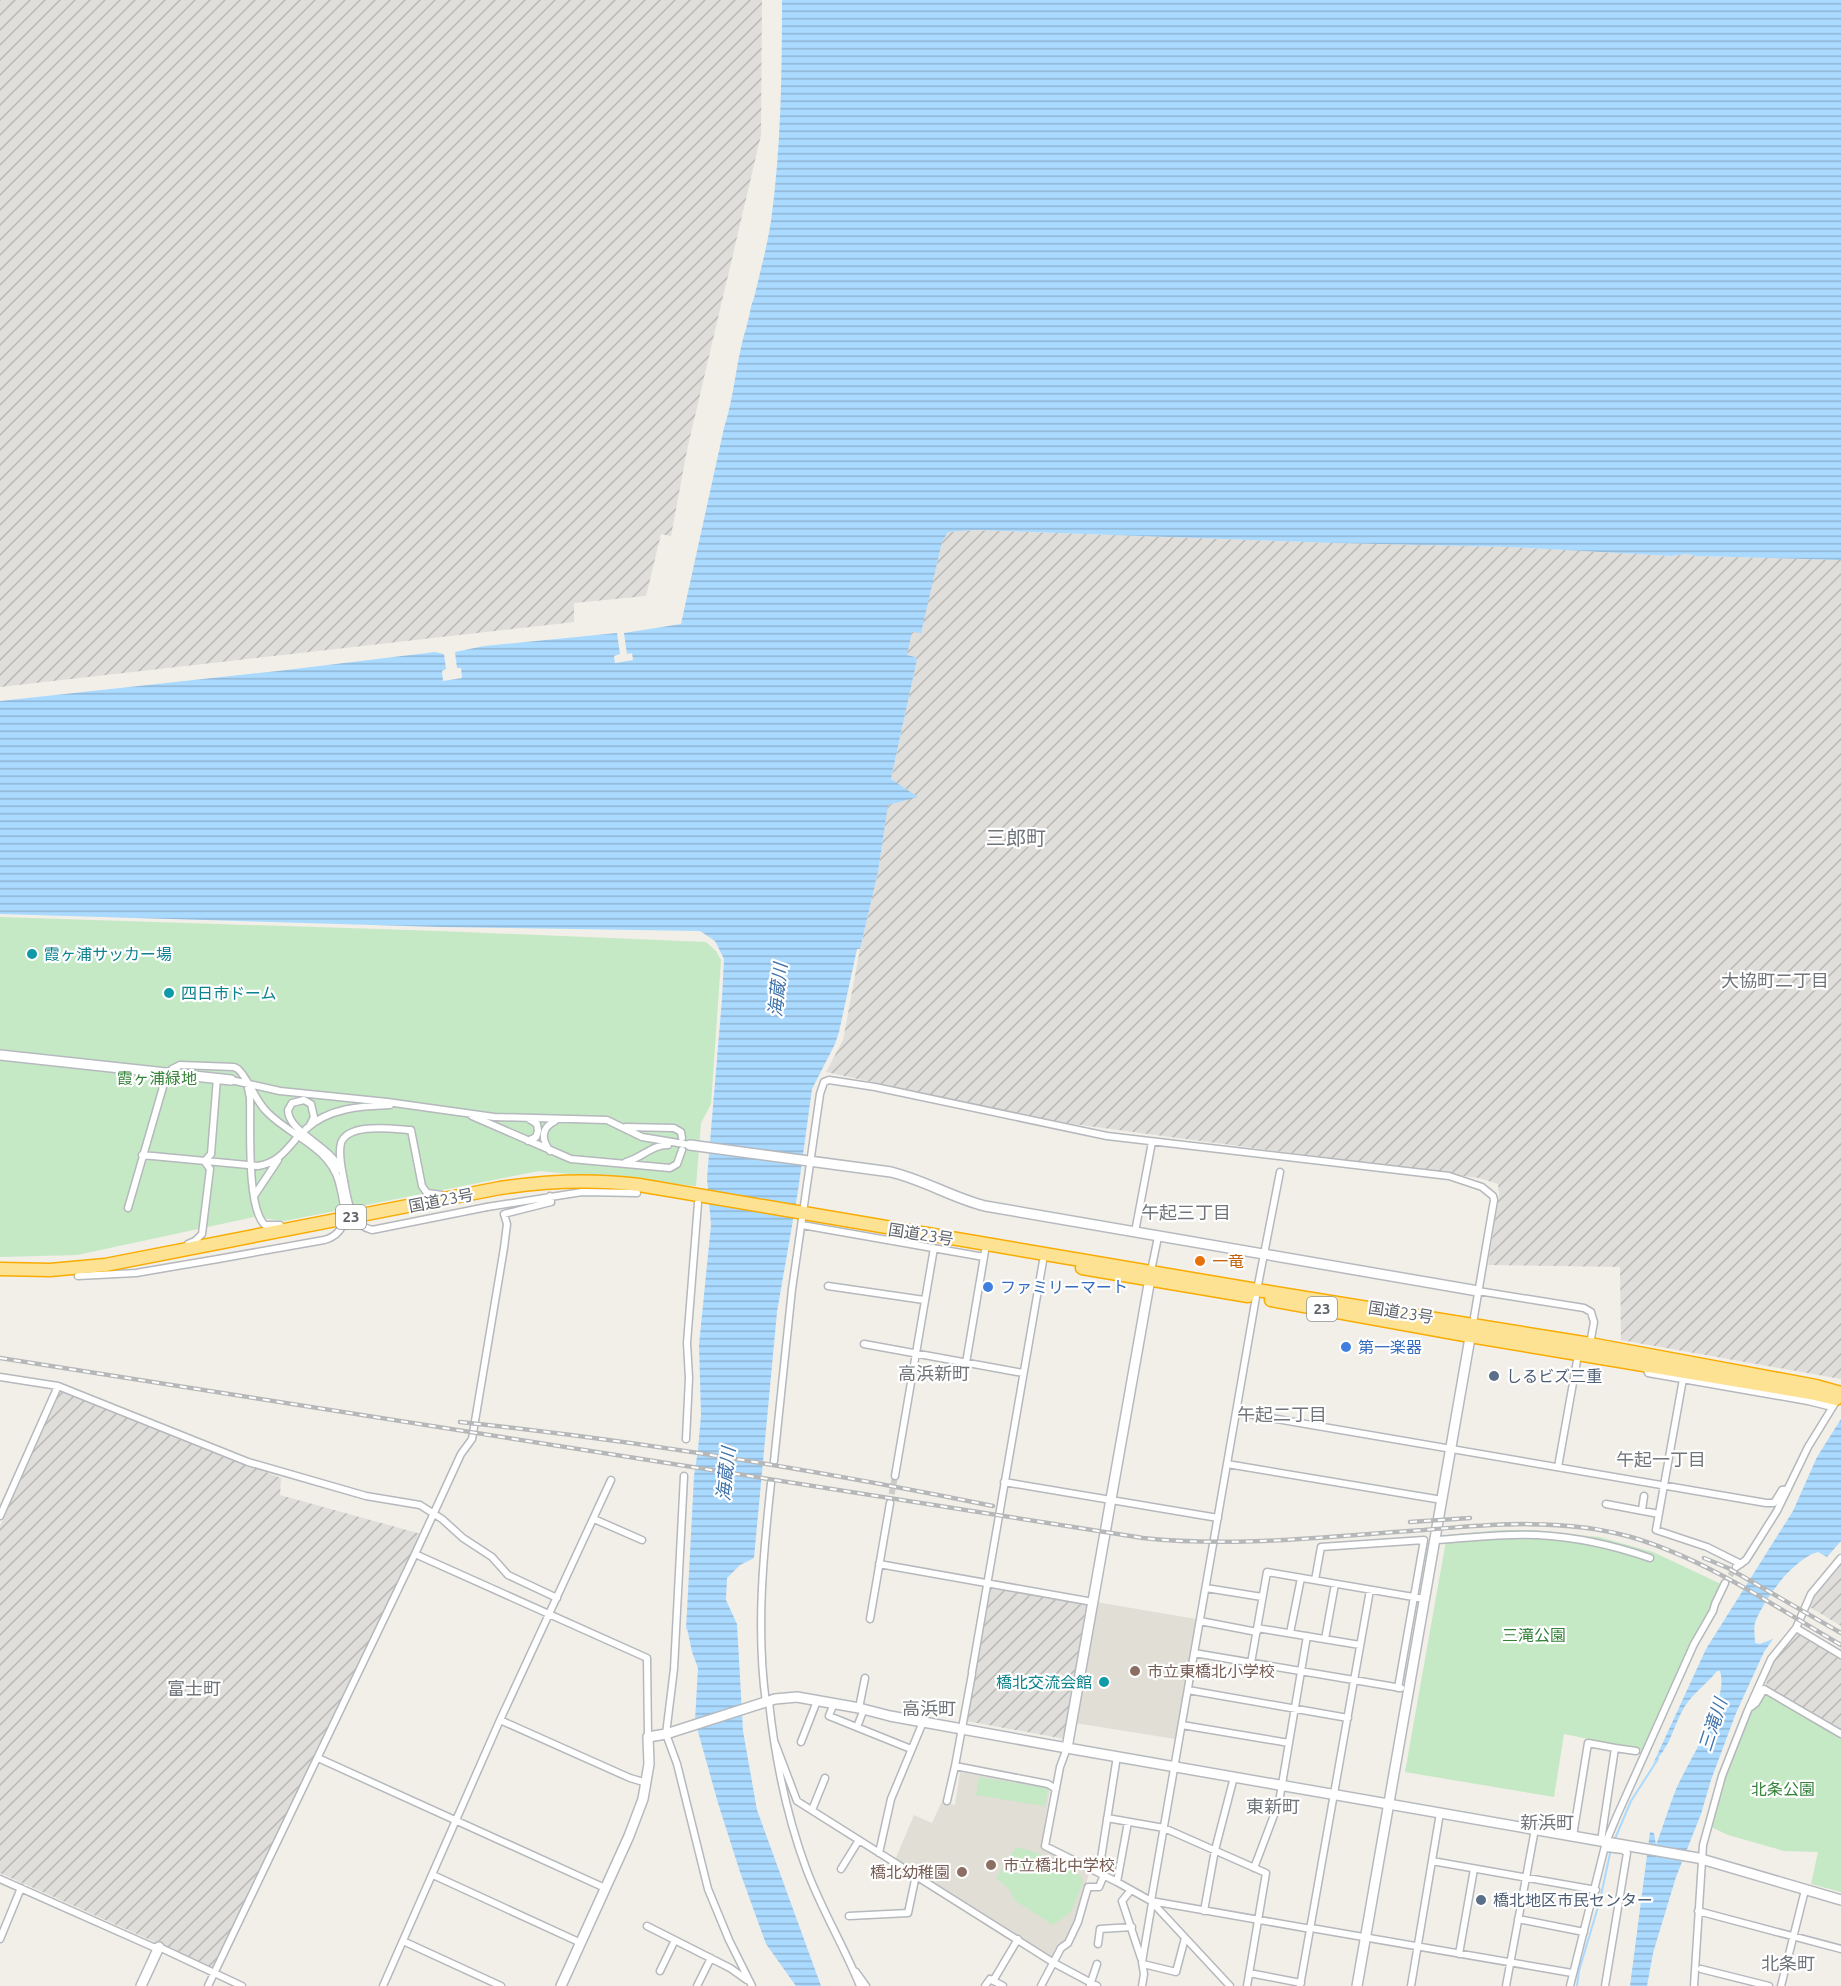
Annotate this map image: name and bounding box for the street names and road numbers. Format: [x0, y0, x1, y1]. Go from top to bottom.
street label: 国道23号 [407, 1185, 475, 1215]
road number: 23 [336, 1205, 366, 1229]
street label: 国道23号 [887, 1220, 955, 1248]
road number: 23 [1307, 1297, 1337, 1321]
street label: 国道23号 [1367, 1298, 1435, 1326]

